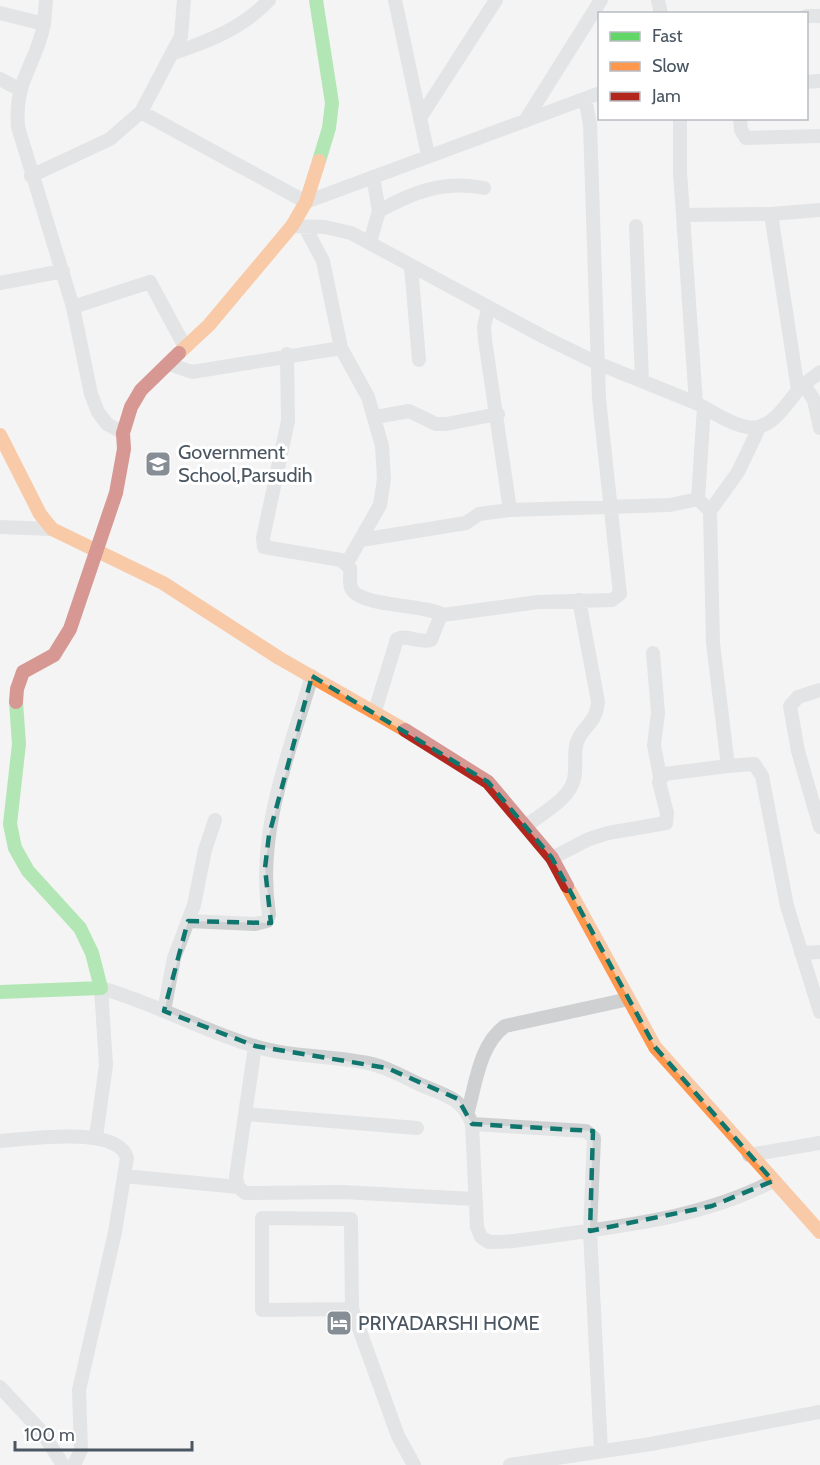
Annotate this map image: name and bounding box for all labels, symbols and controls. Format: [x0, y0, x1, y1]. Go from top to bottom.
legend [598, 12, 808, 120]
text: Fast [652, 25, 683, 47]
text: Slow [652, 55, 689, 77]
text: Jam [651, 85, 681, 107]
place label: Government School,Parsudih [178, 440, 313, 487]
school or university icon: Government School,Parsudih [143, 449, 173, 479]
hotel icon: PRIYADARSHI HOME [324, 1308, 354, 1338]
place label: PRIYADARSHI HOME [358, 1311, 540, 1335]
scale bar [15, 1414, 192, 1452]
text: 100 m [24, 1424, 75, 1446]

